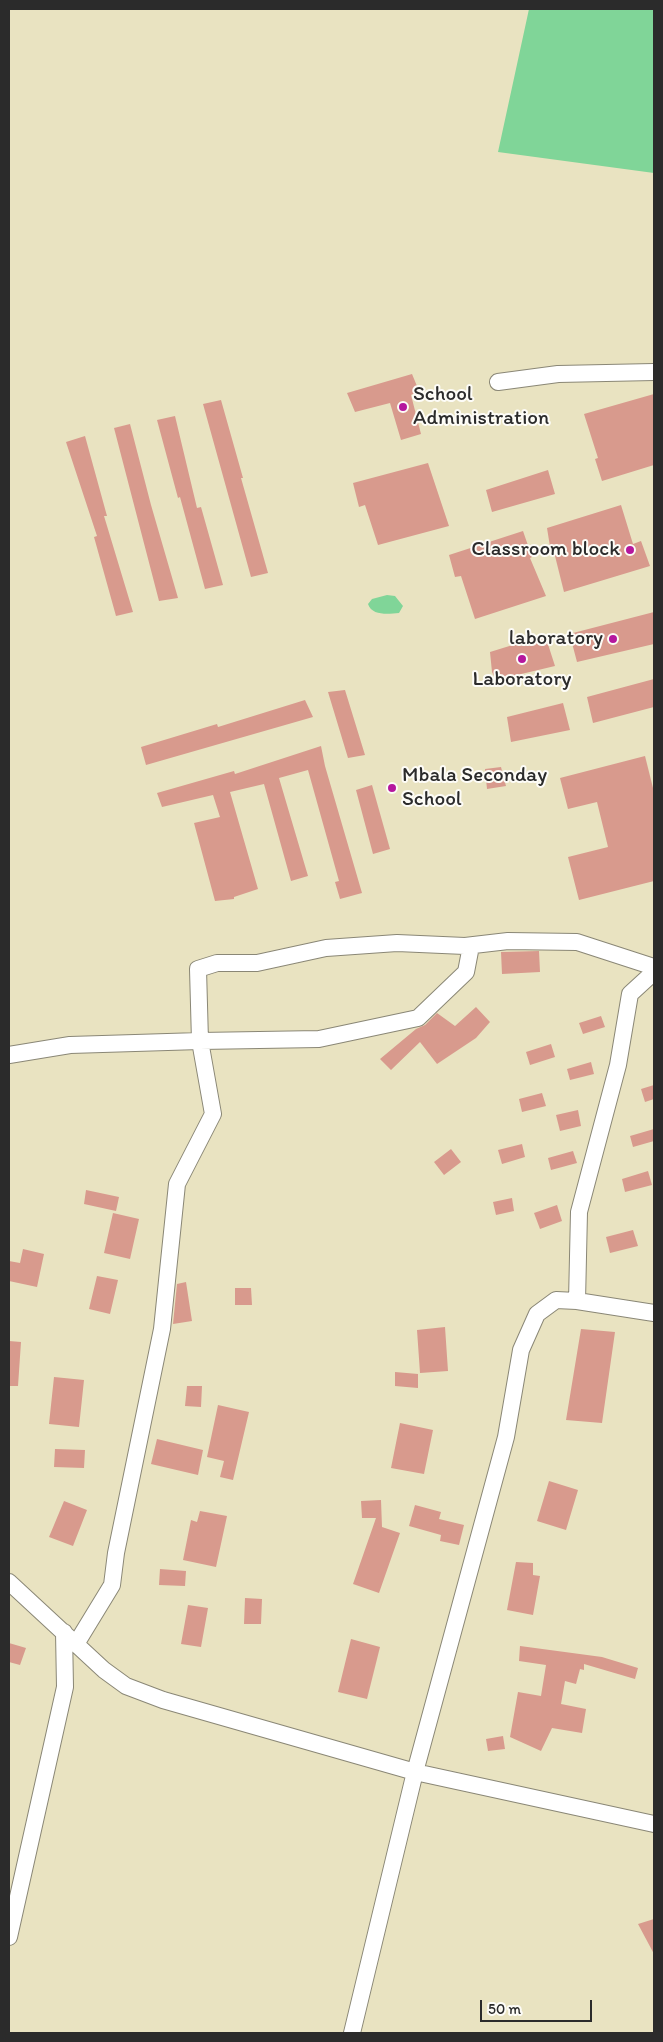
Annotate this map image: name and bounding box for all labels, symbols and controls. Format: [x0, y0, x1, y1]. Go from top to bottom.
place label: School Administration [413, 382, 549, 432]
marker: School Administration [397, 401, 409, 413]
place label: Classroom block [471, 537, 620, 563]
marker: Classroom block [624, 544, 636, 556]
place label: laboratory [509, 626, 603, 652]
marker: laboratory [607, 633, 619, 645]
marker: Laboratory [516, 653, 528, 665]
place label: Laboratory [473, 667, 571, 693]
place label: Mbala Seconday School [402, 763, 547, 813]
marker: Mbala Seconday School [386, 782, 398, 794]
scale bar [483, 1990, 596, 2022]
text: 50 m [488, 2000, 521, 2018]

